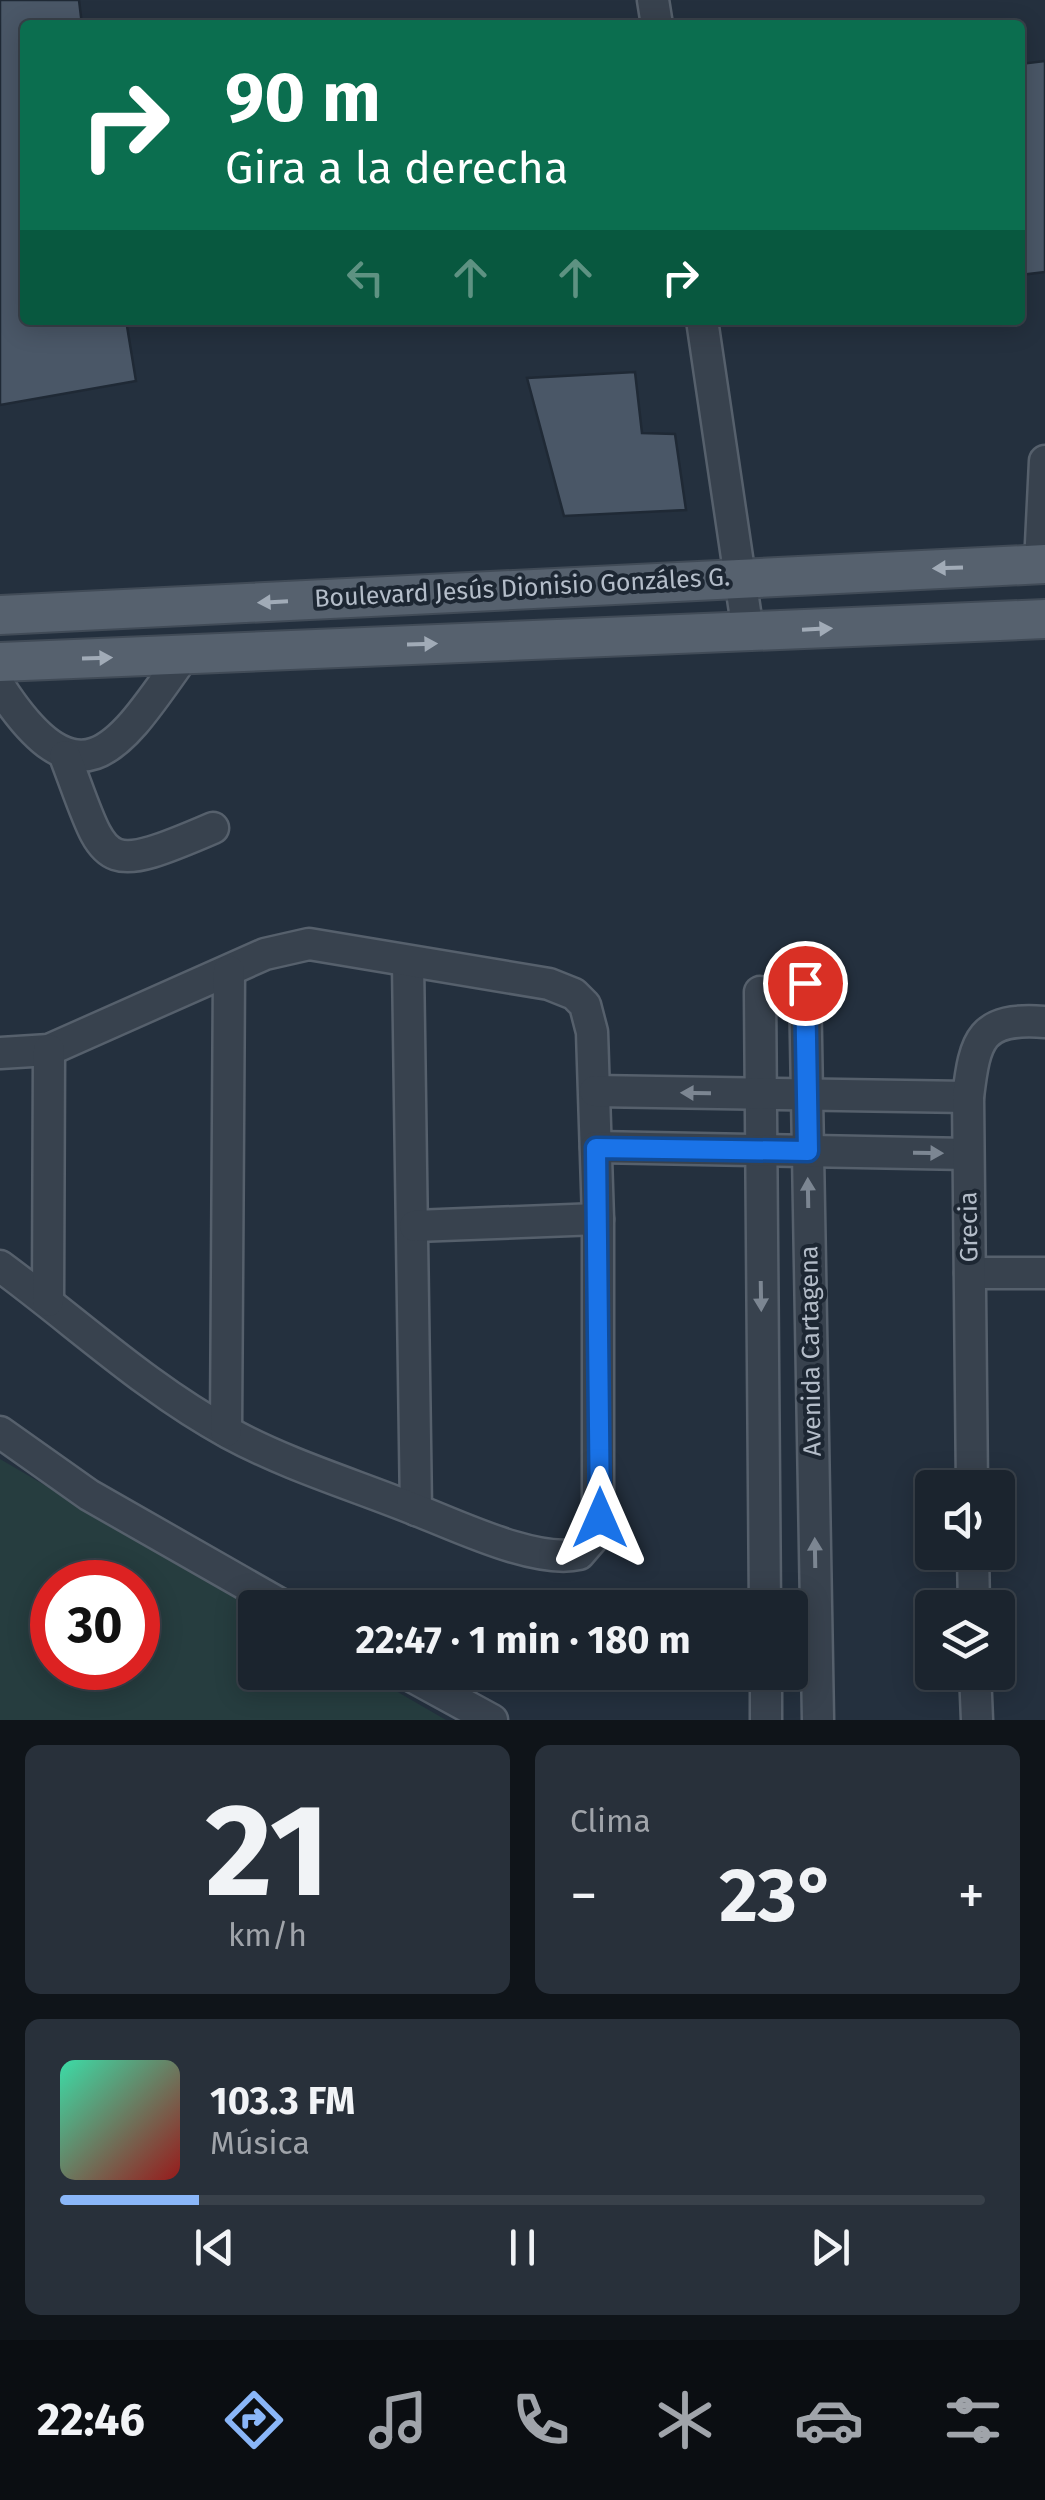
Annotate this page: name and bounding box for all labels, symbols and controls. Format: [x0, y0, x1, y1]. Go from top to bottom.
text: 90 m [225, 56, 381, 140]
icon: right [60, 60, 190, 190]
text: Gira a la derecha [225, 141, 568, 195]
icon: left [338, 250, 393, 305]
icon: ahead [443, 250, 498, 305]
icon: ahead [548, 250, 603, 305]
icon: right [653, 250, 708, 305]
one-way arrow [931, 560, 963, 576]
street label: Boulevard Jesús Dionisio Gonzáles G. [313, 562, 731, 614]
one-way arrow [257, 594, 289, 610]
one-way arrow [801, 621, 833, 637]
one-way arrow [407, 636, 439, 652]
one-way arrow [82, 650, 114, 666]
pin [763, 941, 848, 1026]
icon: arrive [778, 956, 833, 1011]
one-way arrow [680, 1084, 712, 1100]
one-way arrow [912, 1145, 944, 1161]
one-way arrow [800, 1176, 816, 1208]
street label: Grecia [953, 1191, 985, 1263]
street label: Avenida Cartagena [794, 1245, 828, 1457]
one-way arrow [753, 1280, 769, 1312]
position arrow [548, 1466, 652, 1570]
map controls [915, 1470, 1015, 1690]
button: sound [915, 1470, 1015, 1570]
one-way arrow [806, 1536, 822, 1568]
speed limit sign: 30 [30, 1560, 160, 1690]
button: layers [915, 1590, 1015, 1690]
text: 22:47 · 1 min · 180 m [355, 1617, 691, 1663]
text: 21 [205, 1773, 330, 1929]
text: Clima [570, 1802, 651, 1840]
text: 23° [719, 1851, 836, 1941]
text: − [570, 1863, 598, 1929]
text: + [958, 1863, 985, 1929]
text: km/h [228, 1916, 307, 1954]
text: 103.3 FM [210, 2078, 355, 2124]
text: Música [210, 2124, 310, 2162]
icon: previous [187, 2220, 242, 2275]
icon: pause [495, 2220, 550, 2275]
icon: next [803, 2220, 858, 2275]
icon: directions [219, 2385, 289, 2455]
icon: music [363, 2385, 433, 2455]
icon: phone [506, 2385, 576, 2455]
icon: climate [650, 2385, 720, 2455]
icon: car [794, 2385, 864, 2455]
icon: filters [938, 2385, 1008, 2455]
text: 22:46 [37, 2393, 145, 2447]

